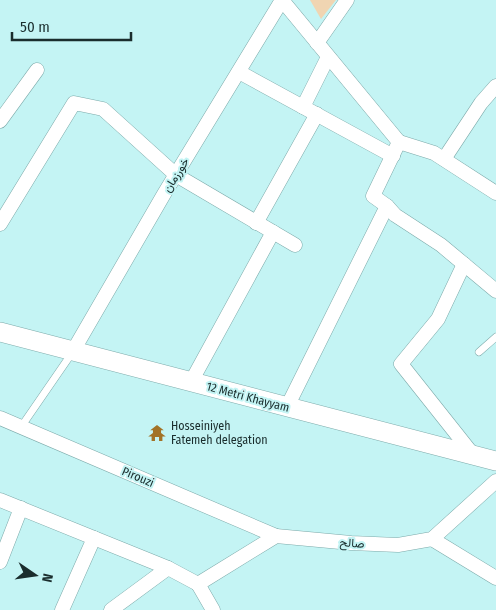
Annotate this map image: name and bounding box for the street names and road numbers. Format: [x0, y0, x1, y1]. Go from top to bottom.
street label: خورزمان [160, 155, 193, 195]
street label: 12 Metri Khayyam [205, 379, 291, 415]
street label: Pirouzi [120, 464, 156, 490]
street label: صالح [339, 535, 365, 553]

